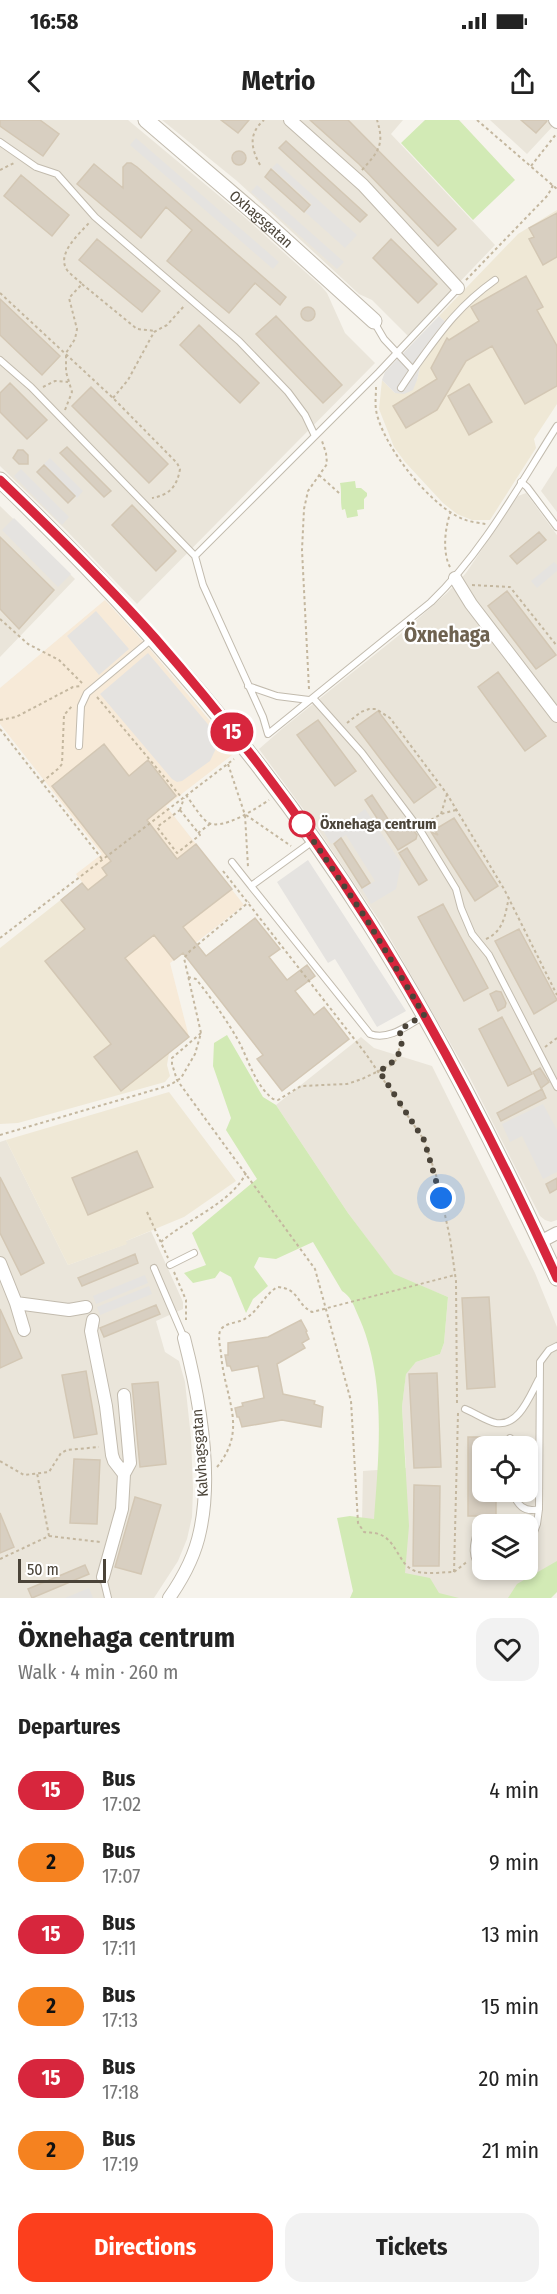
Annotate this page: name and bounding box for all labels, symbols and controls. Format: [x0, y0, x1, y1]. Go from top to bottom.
text: 16:58 [30, 8, 78, 35]
icon: back [18, 65, 51, 98]
text: Metrio [242, 65, 315, 97]
icon: share [506, 65, 539, 98]
street label: Oxhagsgatan [226, 187, 297, 252]
district label: Öxnehaga [404, 621, 490, 648]
line badge: 15 [205, 712, 259, 752]
text: 15 [222, 719, 242, 745]
marker: Öxnehaga centrum [289, 811, 315, 837]
place label: Öxnehaga centrum [320, 815, 436, 833]
your location [426, 1183, 456, 1213]
street label: Kalvhagsgatan [188, 1408, 212, 1498]
map controls [472, 1436, 538, 1580]
button: locate [472, 1436, 538, 1502]
button: layers [472, 1514, 538, 1580]
scale bar [18, 1556, 106, 1584]
text: 50 m [27, 1560, 59, 1579]
button: heart [476, 1618, 539, 1681]
text: Öxnehaga centrum [18, 1621, 235, 1654]
text: Walk · 4 min · 260 m [18, 1660, 178, 1684]
text: Departures [18, 1713, 120, 1740]
text: Bus [102, 1765, 135, 1792]
text: 15 [41, 1777, 61, 1803]
text: 4 min [489, 1777, 539, 1804]
text: 17:02 [102, 1792, 141, 1816]
text: Bus [102, 1837, 135, 1864]
text: 2 [46, 1849, 56, 1875]
text: 9 min [489, 1849, 539, 1876]
text: 17:07 [102, 1864, 140, 1888]
text: Bus [102, 1909, 135, 1936]
text: 15 [41, 1921, 61, 1947]
text: 13 min [481, 1921, 539, 1948]
text: 17:11 [102, 1936, 137, 1960]
text: Bus [102, 1981, 135, 2008]
text: 2 [46, 1993, 56, 2019]
text: 15 min [481, 1993, 539, 2020]
text: 17:13 [102, 2008, 138, 2032]
text: Bus [102, 2053, 135, 2080]
text: 15 [41, 2065, 61, 2091]
text: 20 min [479, 2065, 539, 2092]
text: 17:18 [102, 2080, 139, 2104]
text: Bus [102, 2125, 135, 2152]
text: 2 [46, 2137, 56, 2163]
text: 21 min [482, 2137, 539, 2164]
text: 17:19 [102, 2152, 139, 2176]
button: Directions [18, 2213, 273, 2282]
button: Tickets [285, 2213, 539, 2282]

